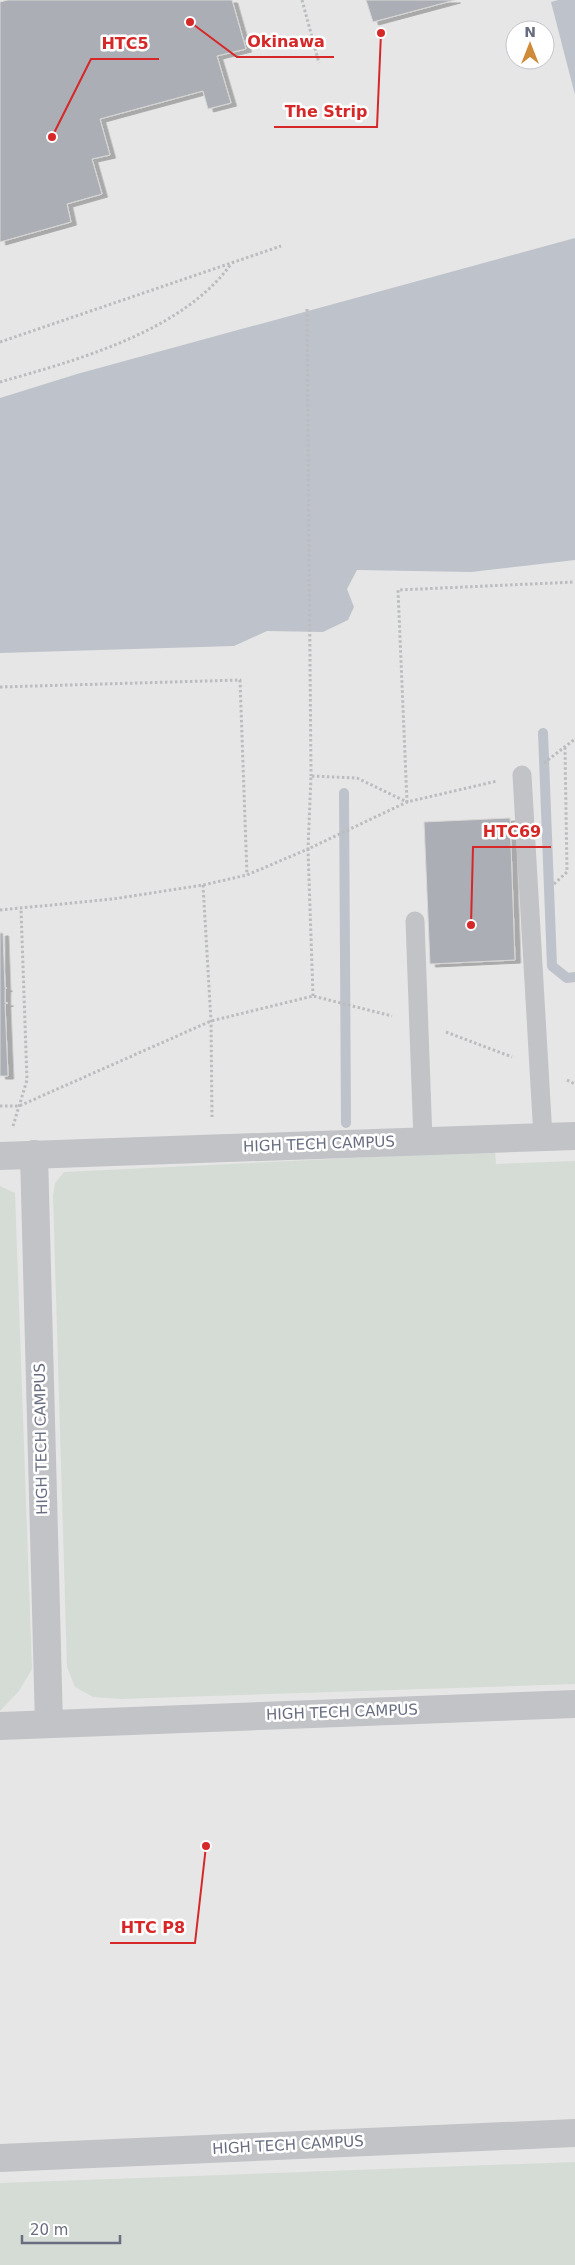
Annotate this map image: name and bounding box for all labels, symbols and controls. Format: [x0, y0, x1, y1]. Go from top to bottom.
north arrow [505, 20, 555, 70]
text: N [524, 24, 536, 40]
callout: Okinawa [237, 26, 334, 57]
callout: HTC5 [91, 28, 159, 59]
text: Okinawa [247, 32, 325, 51]
text: HTC5 [101, 34, 149, 53]
callout: The Strip [274, 96, 377, 127]
text: The Strip [285, 102, 367, 121]
callout: HTC69 [473, 816, 551, 847]
text: HTC69 [483, 822, 541, 841]
street label: HIGH TECH CAMPUS [243, 1132, 395, 1156]
street label: HIGH TECH CAMPUS [31, 1363, 51, 1515]
street label: HIGH TECH CAMPUS [266, 1700, 418, 1724]
callout: HTC P8 [110, 1912, 195, 1943]
text: HTC P8 [121, 1918, 185, 1937]
street label: HIGH TECH CAMPUS [212, 2132, 364, 2158]
scale bar [22, 2212, 120, 2244]
text: 20 m [30, 2221, 68, 2239]

